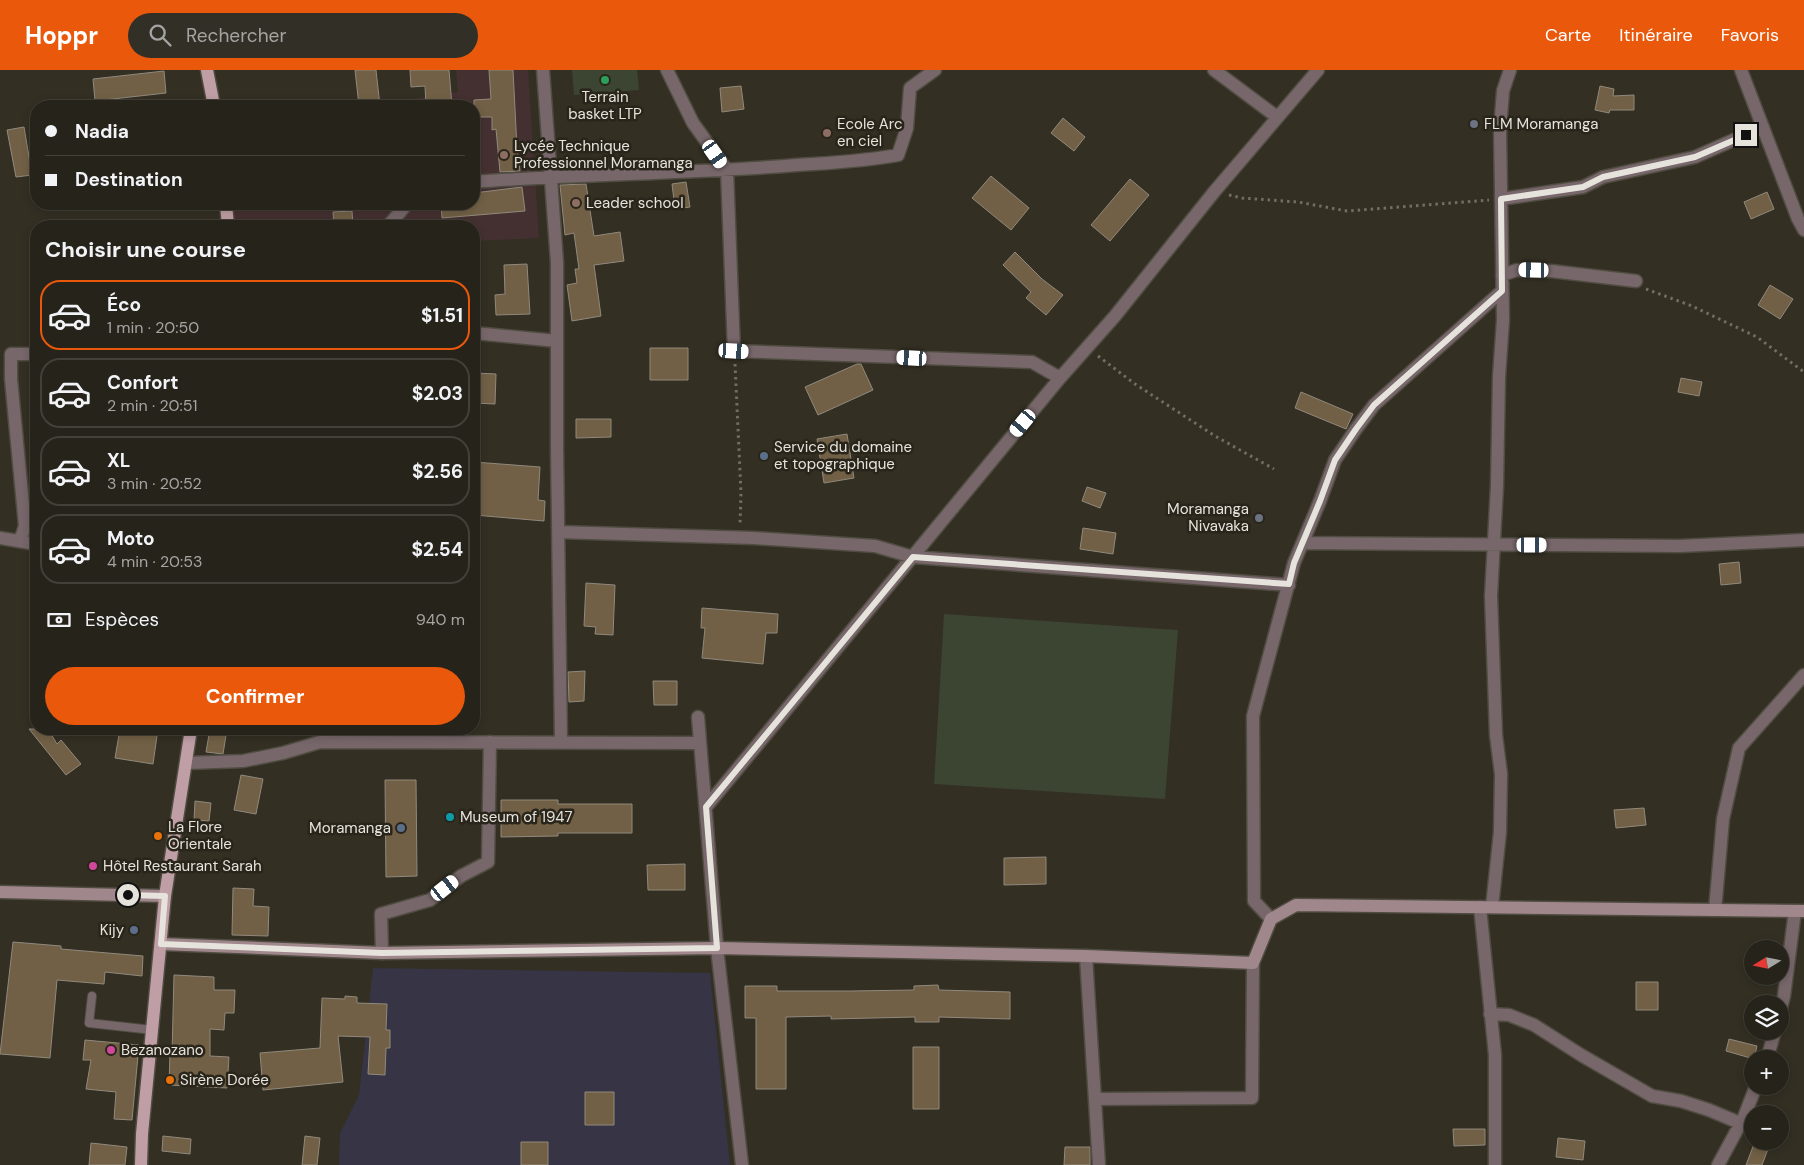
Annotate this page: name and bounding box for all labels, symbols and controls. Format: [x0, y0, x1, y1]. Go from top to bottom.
search box [128, 13, 478, 58]
text: Hoppr [25, 20, 98, 51]
icon: search [146, 21, 174, 49]
text: Rechercher [186, 23, 286, 48]
text: Carte [1545, 23, 1591, 47]
text: Itinéraire [1619, 23, 1693, 47]
text: Favoris [1721, 23, 1779, 47]
marker: Terrain basket LTP [599, 74, 611, 86]
place label: Terrain basket LTP [568, 87, 642, 124]
place label: Ecole Arc en ciel [837, 114, 903, 151]
place label: FLM Moramanga [1484, 114, 1598, 134]
marker: FLM Moramanga [1468, 118, 1480, 130]
text: Nadia [75, 119, 129, 144]
route end [1735, 124, 1757, 146]
marker: Ecole Arc en ciel [821, 127, 833, 139]
place label: Lycée Technique Professionnel Moramanga [514, 136, 693, 173]
car [700, 137, 729, 171]
marker: Lycée Technique Professionnel Moramanga [498, 149, 510, 161]
text: Destination [75, 167, 183, 192]
place label: Leader school [586, 193, 684, 213]
marker: Leader school [570, 197, 582, 209]
text: Choisir une course [45, 235, 246, 264]
car [1518, 262, 1549, 278]
text: Éco [107, 292, 141, 317]
icon: car [47, 293, 92, 338]
text: $1.51 [421, 303, 463, 328]
text: 1 min · 20:50 [107, 317, 199, 338]
car [718, 343, 749, 359]
car [896, 350, 927, 366]
text: Confort [107, 370, 179, 395]
icon: car [47, 371, 92, 416]
text: $2.03 [412, 381, 463, 406]
text: 2 min · 20:51 [107, 395, 197, 416]
car [1007, 407, 1038, 439]
place label: Service du domaine et topographique [774, 437, 912, 474]
text: XL [107, 448, 130, 473]
icon: car [47, 449, 92, 494]
marker: Service du domaine et topographique [758, 450, 770, 462]
text: $2.56 [412, 459, 463, 484]
text: 3 min · 20:52 [107, 473, 202, 494]
place label: Moramanga Nivavaka [1167, 499, 1249, 536]
marker: Moramanga Nivavaka [1253, 512, 1265, 524]
text: Moto [107, 526, 155, 551]
icon: car [47, 527, 92, 572]
text: $2.54 [412, 537, 463, 562]
car [1517, 538, 1547, 553]
text: 4 min · 20:53 [107, 551, 202, 572]
icon: cash [45, 606, 73, 634]
text: Espèces [85, 607, 159, 632]
text: 940 m [416, 609, 465, 630]
button: Confirmer [45, 667, 465, 725]
place label: Museum of 1947 [460, 807, 572, 827]
marker: Museum of 1947 [444, 811, 456, 823]
place label: La Flore Orientale [168, 817, 232, 854]
place label: Moramanga [309, 818, 391, 838]
marker: Moramanga [395, 822, 407, 834]
marker: La Flore Orientale [152, 830, 164, 842]
place label: Hôtel Restaurant Sarah [103, 856, 262, 876]
marker: Hôtel Restaurant Sarah [87, 860, 99, 872]
car [428, 873, 461, 903]
route start [117, 884, 139, 906]
place label: Kijy [100, 920, 125, 940]
marker: Kijy [128, 924, 140, 936]
north arrow [1744, 940, 1789, 985]
map controls [1744, 940, 1789, 1150]
button: layers [1744, 995, 1789, 1040]
place label: Bezanozano [121, 1040, 204, 1060]
marker: Bezanozano [105, 1044, 117, 1056]
button: + [1744, 1050, 1789, 1095]
place label: Sirène Dorée [180, 1070, 269, 1090]
marker: Sirène Dorée [164, 1074, 176, 1086]
button: − [1744, 1105, 1789, 1150]

